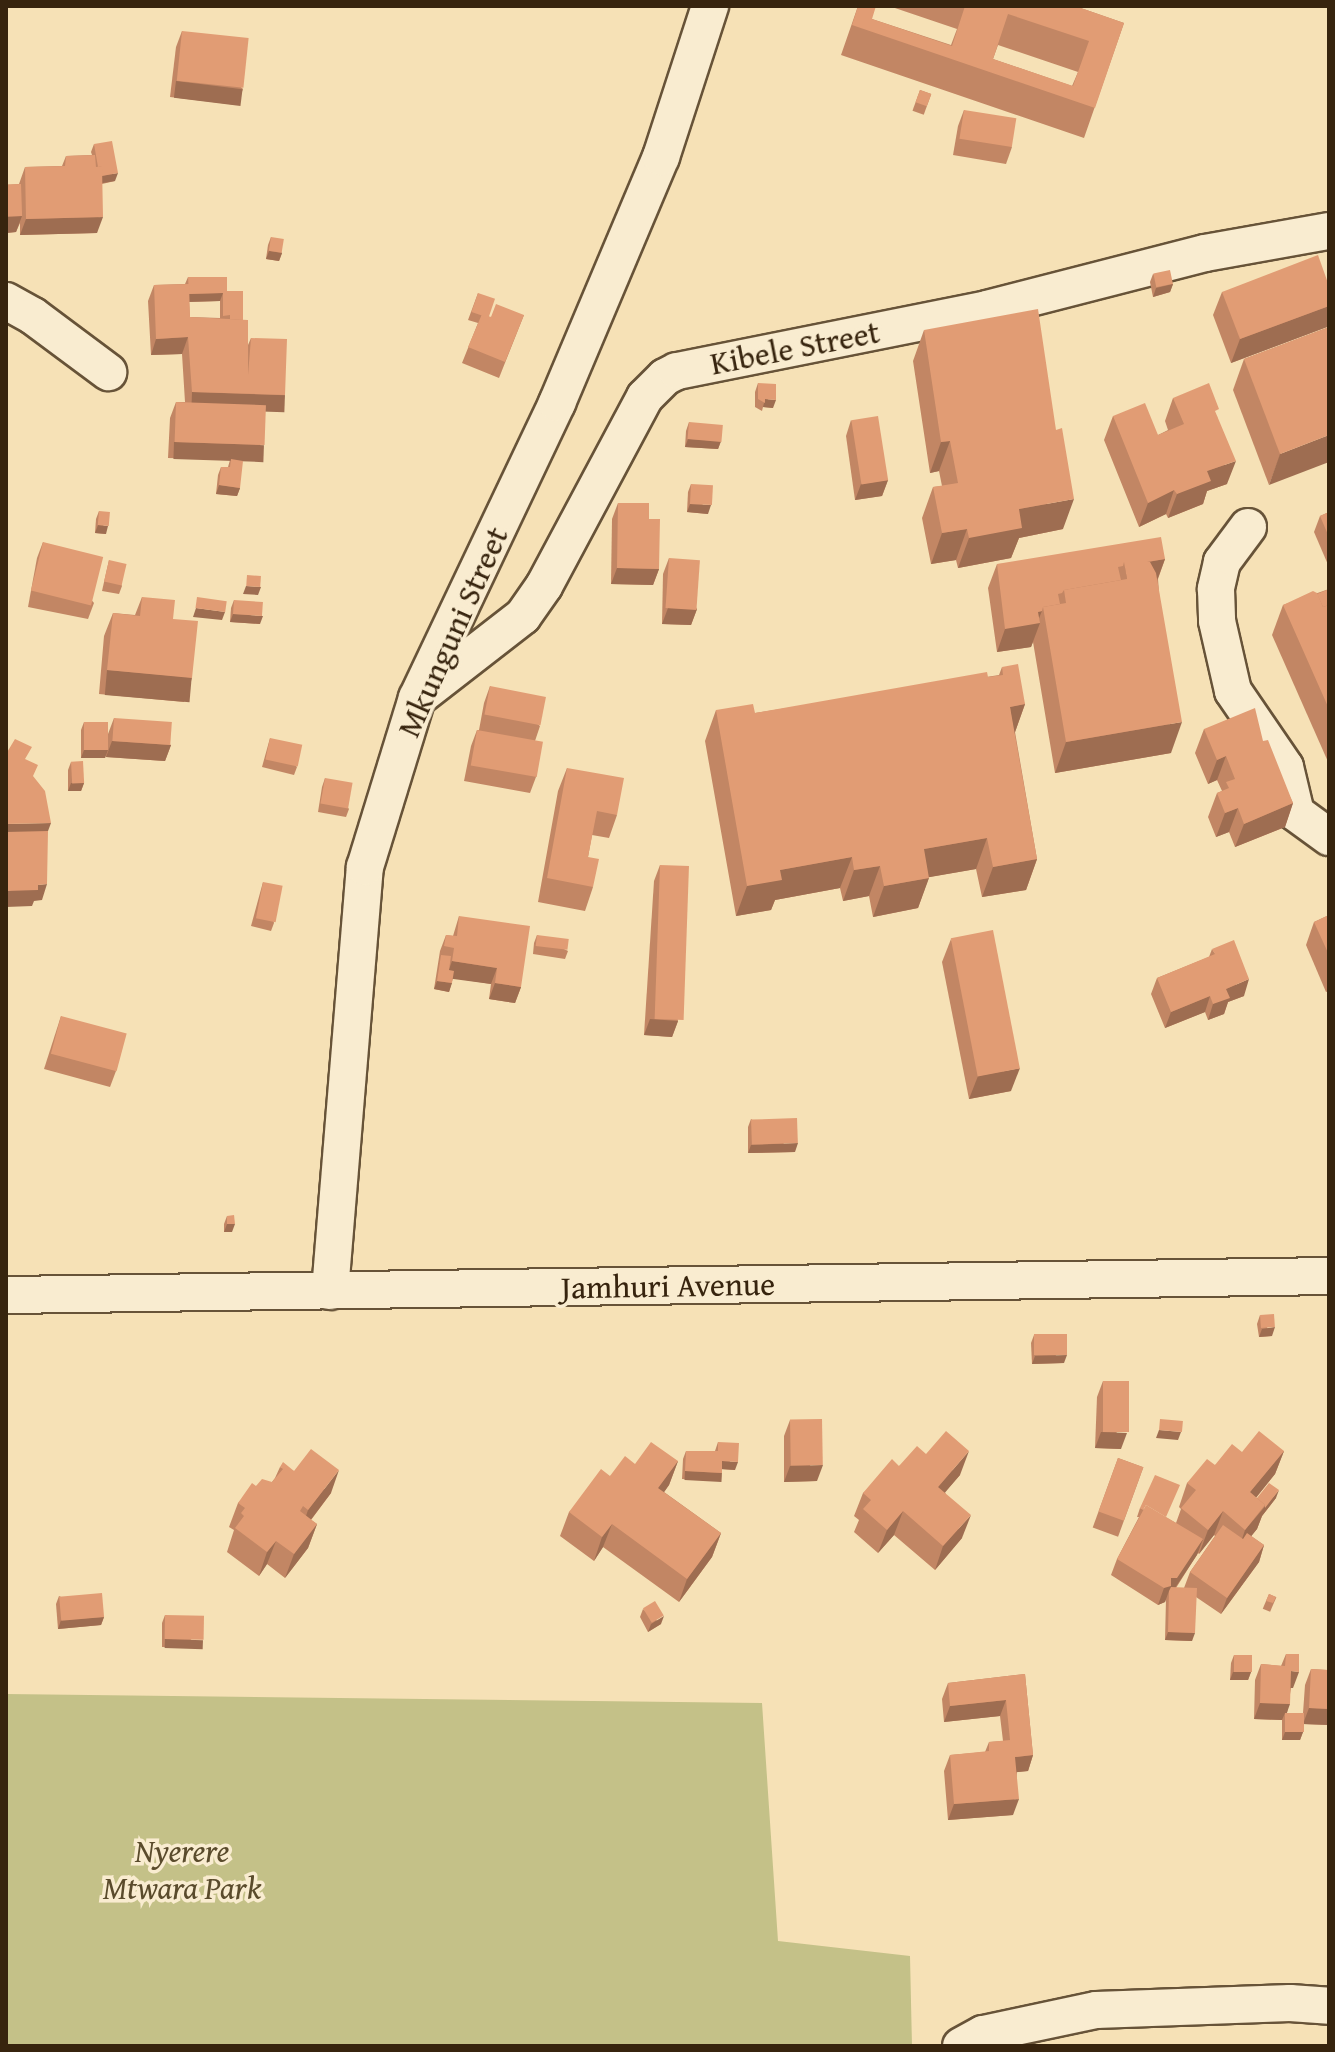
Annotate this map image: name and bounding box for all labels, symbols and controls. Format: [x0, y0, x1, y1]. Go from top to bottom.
street label: Kibele Street [707, 313, 883, 383]
street label: Mkunguni Street [390, 521, 516, 743]
street label: Jamhuri Avenue [561, 1265, 775, 1307]
park label: Nyerere Mtwara Park [103, 1833, 261, 1908]

